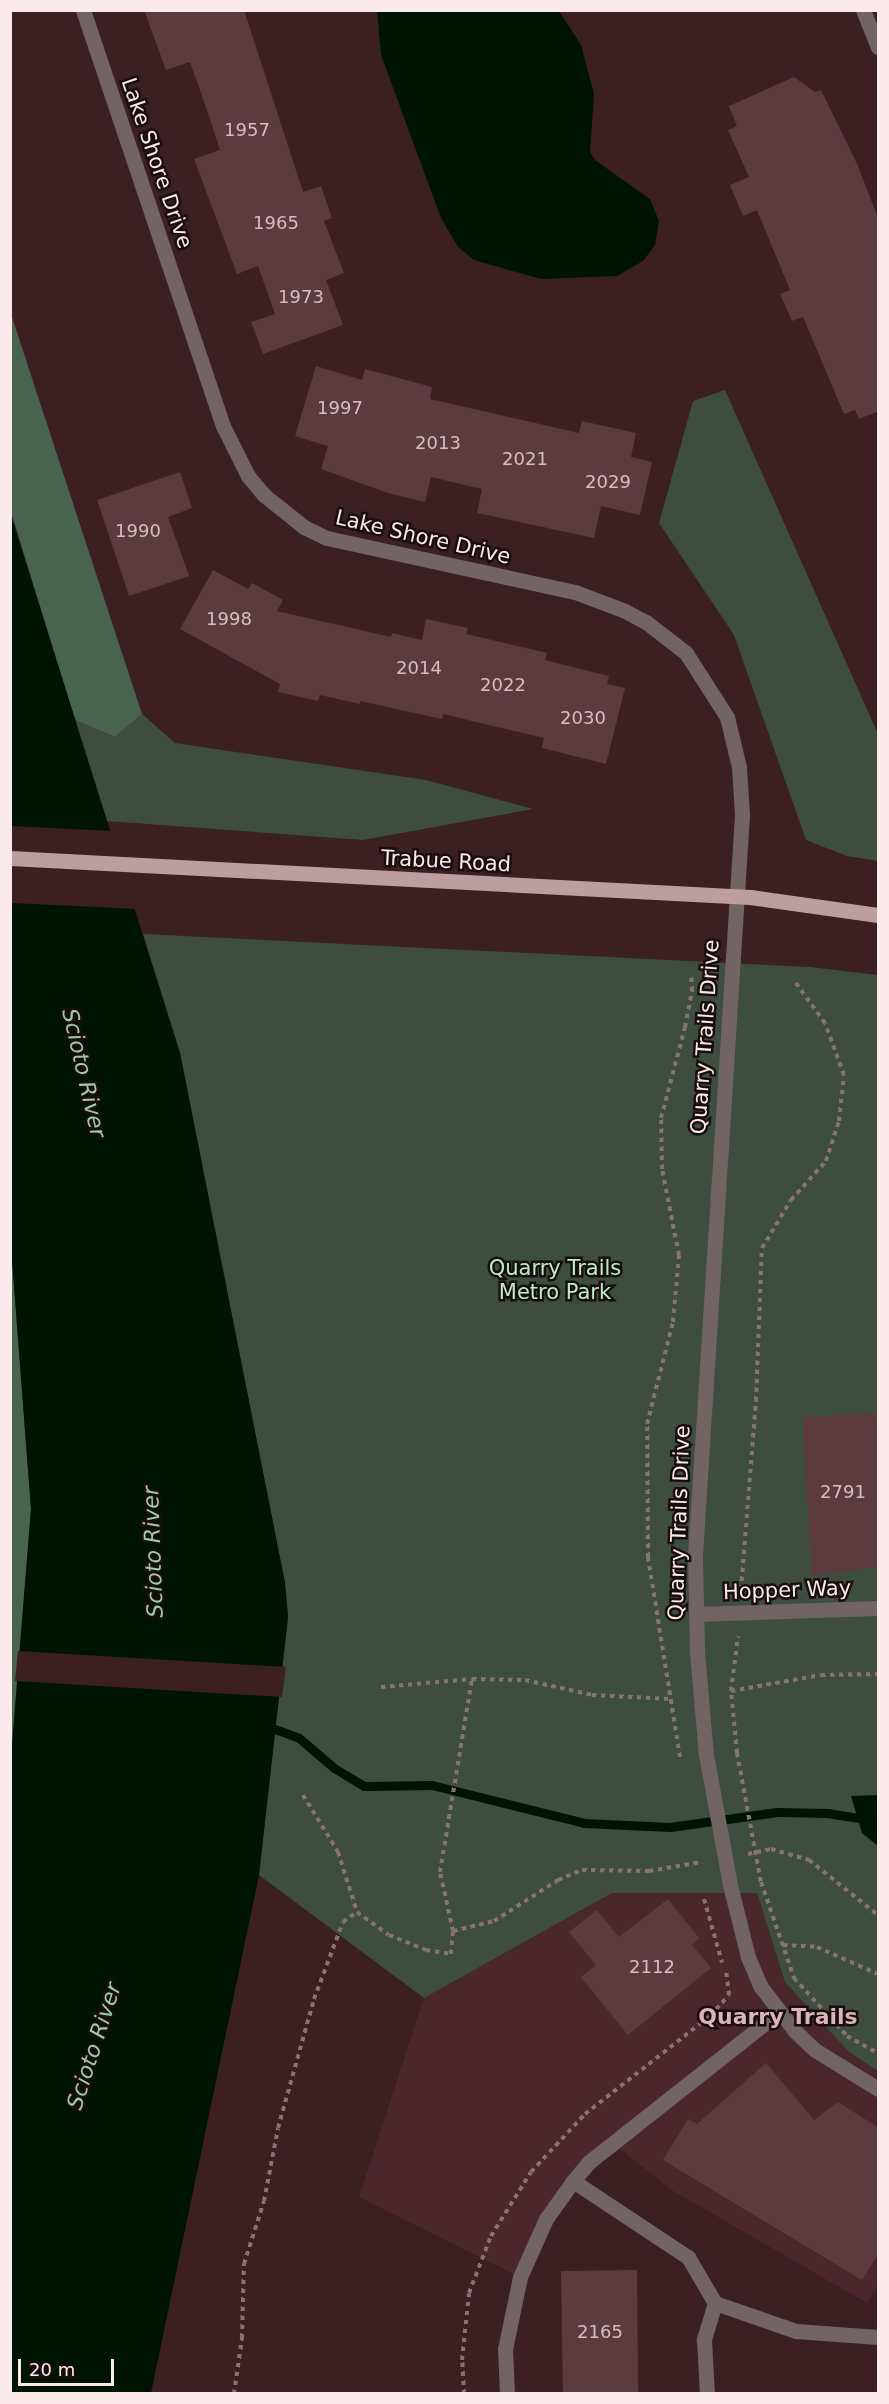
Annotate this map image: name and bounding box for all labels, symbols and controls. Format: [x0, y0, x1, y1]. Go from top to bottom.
street label: Lake Shore Drive [116, 74, 198, 252]
house number: 1957 [224, 119, 270, 141]
house number: 1965 [253, 212, 299, 234]
house number: 1973 [278, 286, 324, 308]
house number: 1997 [317, 397, 363, 419]
house number: 2013 [415, 432, 461, 454]
house number: 2021 [502, 448, 548, 470]
house number: 2029 [585, 471, 631, 493]
street label: Lake Shore Drive [333, 505, 513, 569]
house number: 1990 [115, 520, 161, 542]
house number: 1998 [206, 608, 252, 630]
house number: 2014 [396, 657, 442, 679]
house number: 2022 [480, 674, 526, 696]
house number: 2030 [560, 707, 606, 729]
street label: Trabue Road [380, 845, 512, 877]
street label: Quarry Trails Drive [686, 939, 724, 1135]
water label: Scioto River [56, 1006, 112, 1140]
park label: Quarry Trails Metro Park [489, 1255, 621, 1305]
street label: Quarry Trails Drive [663, 1425, 695, 1621]
house number: 2791 [820, 1481, 866, 1503]
water label: Scioto River [138, 1486, 168, 1618]
street label: Hopper Way [722, 1575, 852, 1605]
house number: 2112 [629, 1956, 675, 1978]
water label: Scioto River [61, 1979, 127, 2113]
district label: Quarry Trails [698, 2004, 858, 2030]
house number: 2165 [577, 2321, 623, 2343]
scale bar [21, 2347, 117, 2385]
text: 20 m [29, 2359, 75, 2380]

